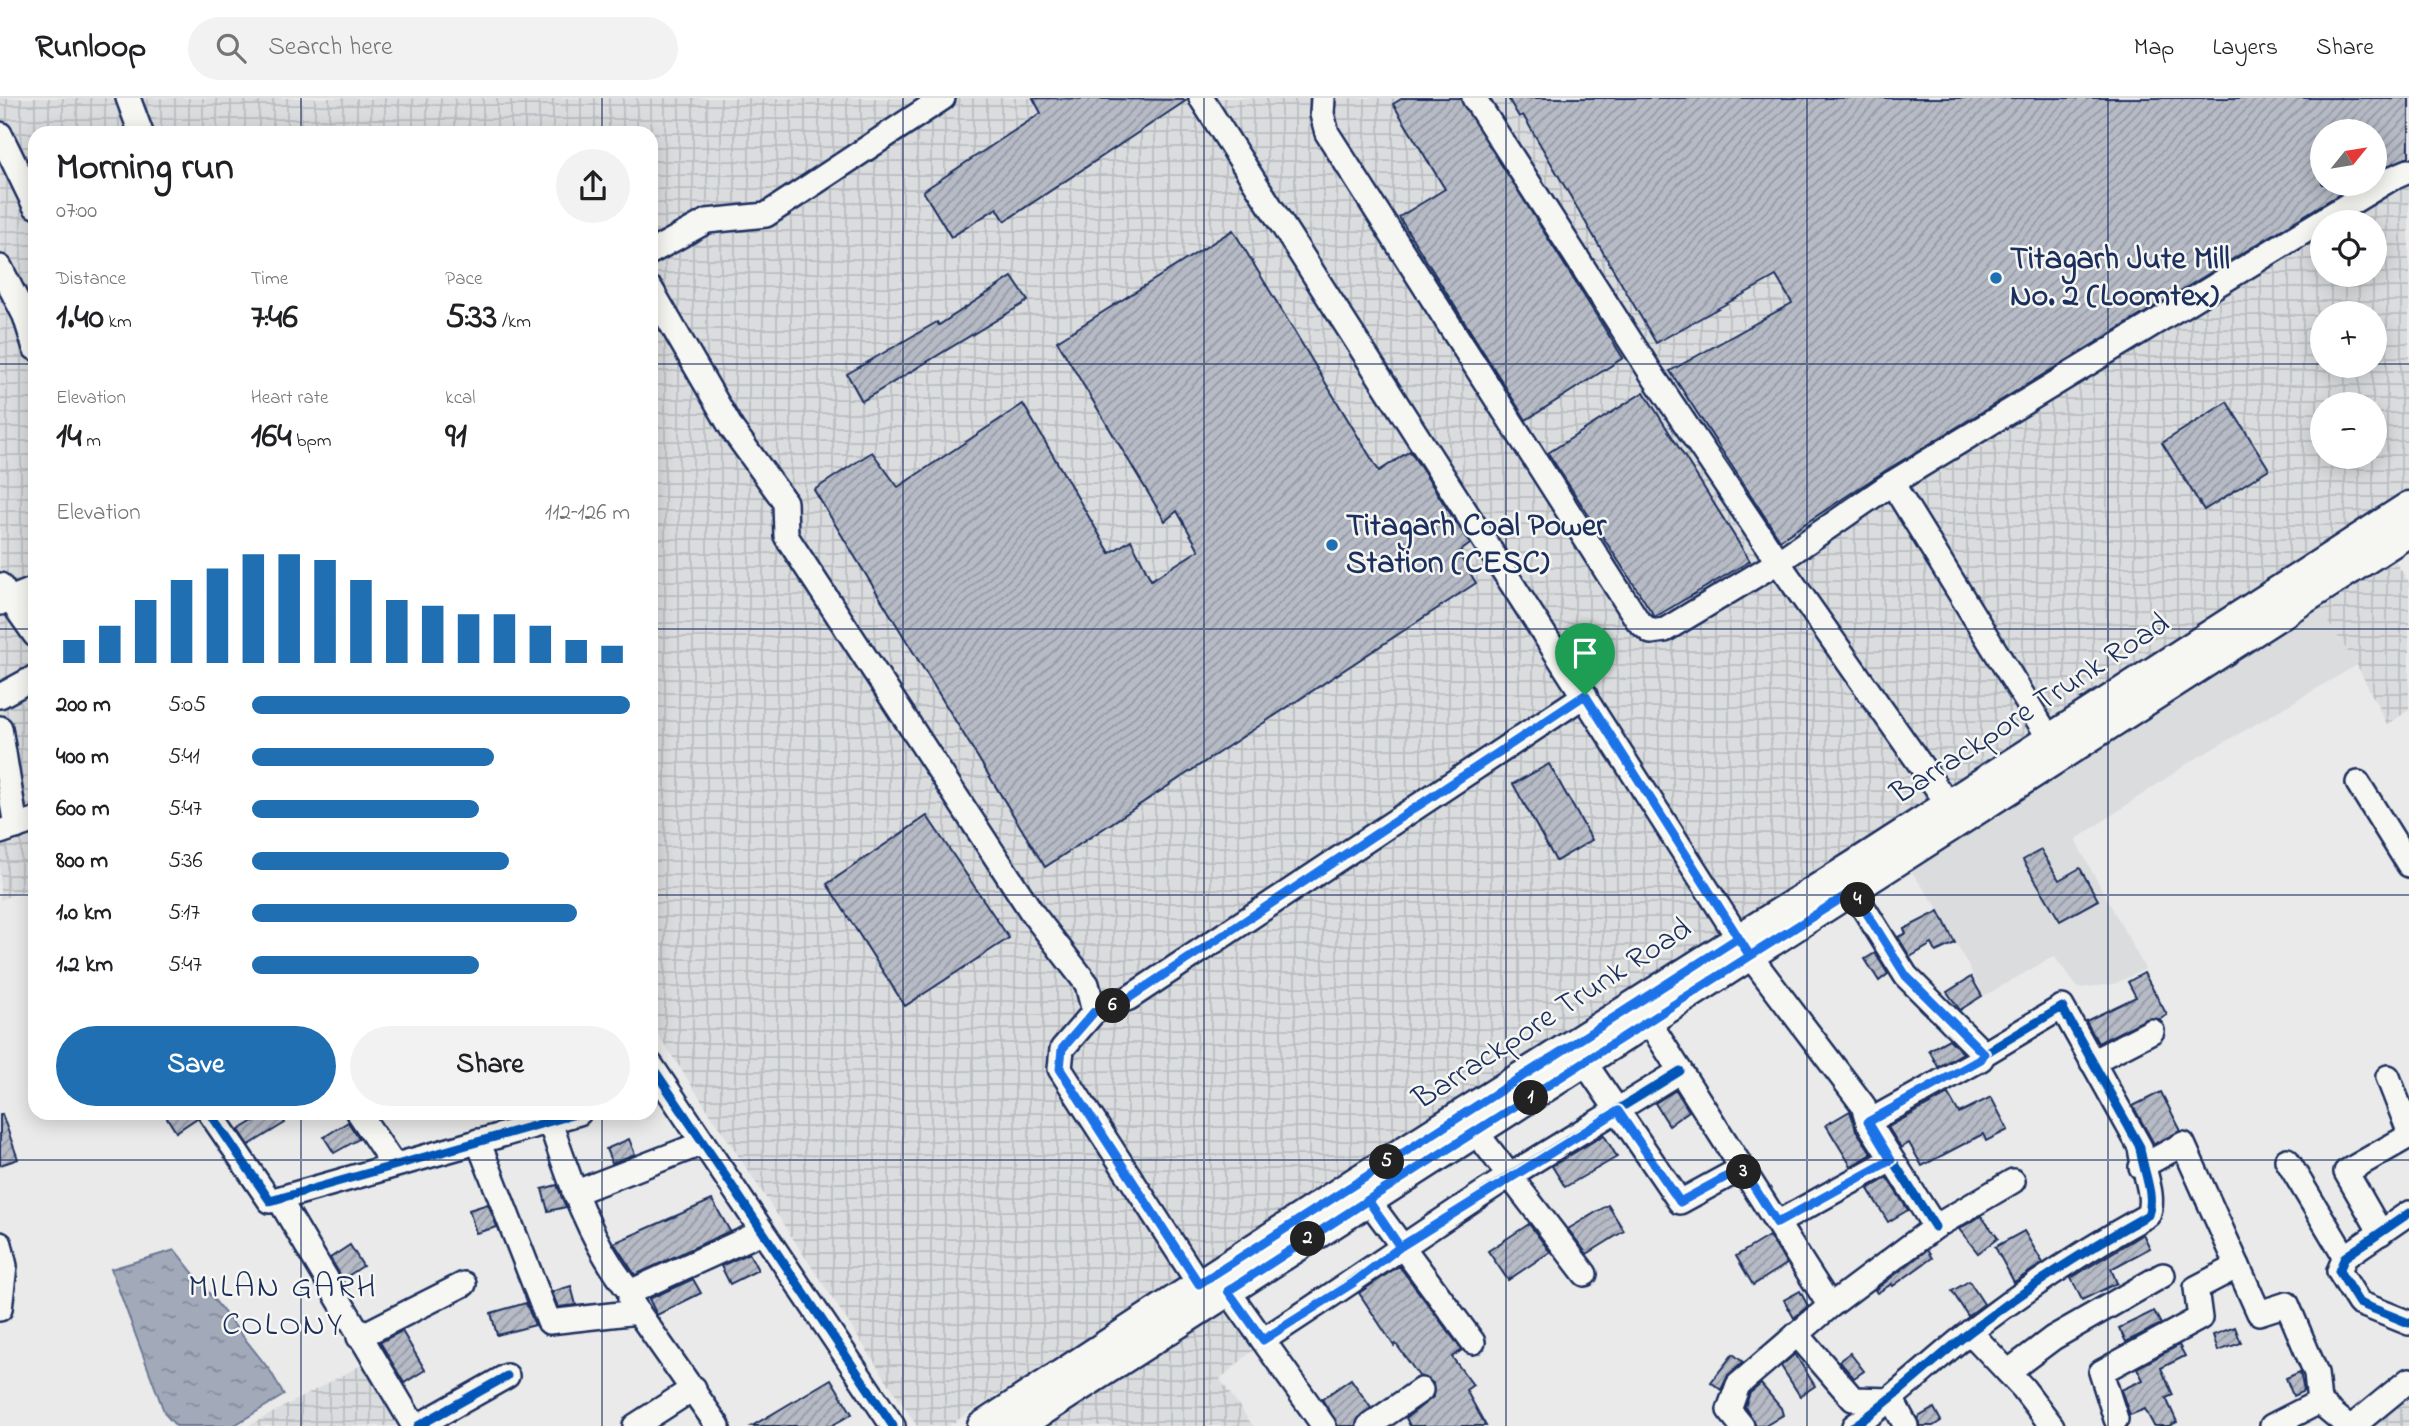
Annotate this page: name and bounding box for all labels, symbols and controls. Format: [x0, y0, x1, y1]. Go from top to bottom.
search box [188, 17, 678, 80]
text: Runloop [35, 24, 146, 72]
icon: search [212, 29, 250, 67]
text: Search here [268, 29, 393, 67]
text: Map [2134, 31, 2174, 66]
text: Layers [2212, 31, 2278, 66]
text: Share [2316, 31, 2374, 66]
north arrow [2310, 119, 2387, 196]
map controls [2310, 119, 2387, 469]
text: Morning run [56, 141, 234, 197]
button: share [556, 149, 630, 223]
text: 07:00 [56, 195, 97, 228]
button: locate [2310, 210, 2387, 287]
place label: Titagarh Jute Mill No. 2 (Loomtex) [2010, 237, 2230, 321]
text: Distance [56, 266, 126, 293]
text: Time [251, 266, 288, 293]
text: Pace [445, 266, 482, 293]
marker: Titagarh Jute Mill No. 2 (Loomtex) [1988, 270, 2004, 286]
text: 1.40 [56, 293, 104, 344]
text: 7:46 [251, 293, 298, 344]
text: 5:33 [445, 293, 497, 344]
button: + [2310, 301, 2387, 378]
text: km [104, 309, 132, 336]
text: /km [497, 309, 531, 336]
text: Elevation [56, 385, 126, 412]
text: Heart rate [251, 385, 329, 412]
text: kcal [445, 385, 476, 412]
button: − [2310, 392, 2387, 469]
text: 14 [56, 412, 82, 463]
text: 164 [251, 412, 292, 463]
text: 91 [445, 412, 467, 463]
text: m [82, 428, 101, 455]
text: bpm [292, 428, 331, 455]
text: Elevation [56, 497, 141, 530]
text: 112–126 m [545, 497, 630, 530]
place label: Titagarh Coal Power Station (CESC) [1346, 504, 1607, 588]
marker: Titagarh Coal Power Station (CESC) [1324, 537, 1340, 553]
street label: Barrackpore Trunk Road [1881, 602, 2180, 819]
pin [1555, 623, 1615, 695]
icon: arrive [1566, 634, 1604, 672]
text: 200 m [56, 689, 111, 722]
text: 5:05 [168, 689, 206, 722]
text: 400 m [56, 741, 109, 774]
text: 5:41 [168, 741, 200, 774]
text: 600 m [56, 793, 110, 826]
text: 5:47 [168, 793, 202, 826]
text: 800 m [56, 845, 108, 878]
text: 5:36 [168, 845, 203, 878]
pin: 4 [1840, 882, 1876, 918]
text: 4 [1854, 886, 1861, 913]
text: 1.0 km [56, 897, 112, 930]
text: 5:17 [168, 897, 200, 930]
street label: Barrackpore Trunk Road [1403, 907, 1702, 1124]
text: 1.2 km [56, 949, 113, 982]
text: 5:47 [168, 949, 202, 982]
pin: 6 [1096, 988, 1130, 1024]
text: 6 [1108, 992, 1117, 1019]
button: Save [56, 1026, 336, 1106]
button: Share [350, 1026, 630, 1106]
pin: 1 [1514, 1080, 1548, 1116]
text: 1 [1527, 1084, 1534, 1111]
pin: 5 [1370, 1144, 1404, 1180]
text: 5 [1381, 1148, 1392, 1175]
pin: 3 [1726, 1154, 1762, 1190]
text: 3 [1740, 1158, 1747, 1185]
pin: 2 [1290, 1222, 1326, 1256]
text: 2 [1303, 1225, 1312, 1252]
district label: MILAN GARH COLONY [188, 1264, 378, 1350]

